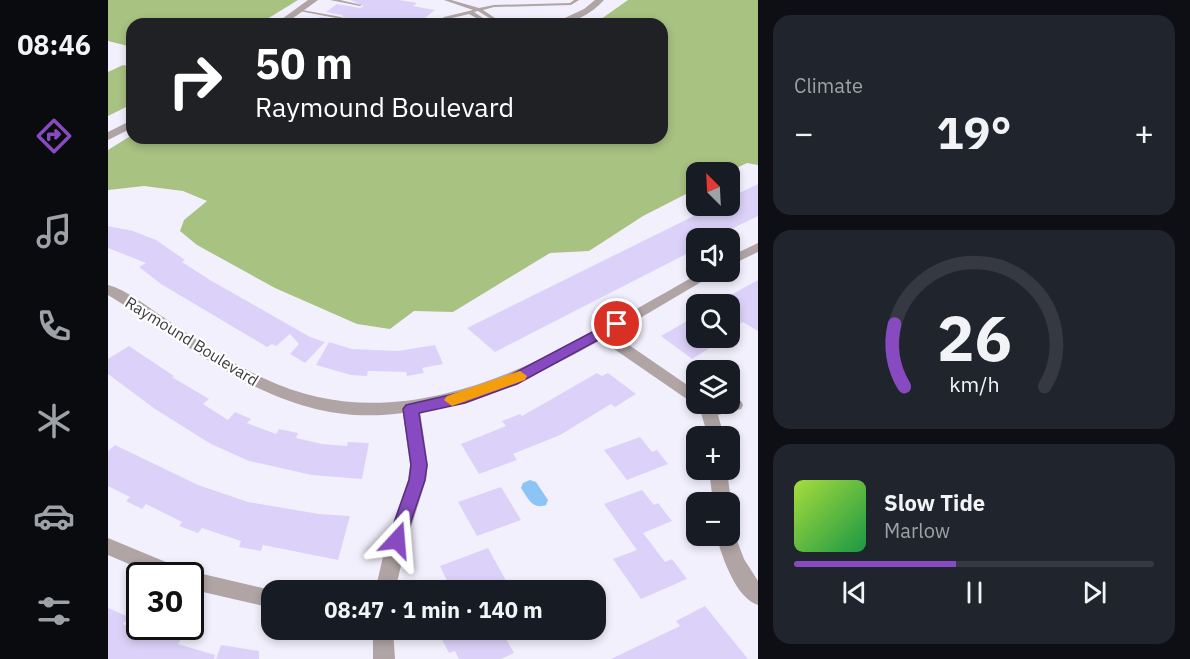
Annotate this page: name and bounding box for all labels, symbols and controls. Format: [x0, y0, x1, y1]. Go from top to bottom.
text: 08:46 [17, 27, 91, 62]
text: 50 m [255, 36, 353, 91]
icon: right [156, 42, 234, 120]
text: Climate [794, 72, 863, 99]
text: Raymound Boulevard [255, 89, 514, 124]
text: 19° [936, 103, 1012, 161]
text: − [794, 111, 814, 154]
text: + [1134, 111, 1154, 154]
icon: directions [33, 115, 75, 157]
north arrow [686, 162, 740, 216]
map controls [686, 162, 740, 546]
icon: music [33, 210, 75, 252]
button: sound [686, 228, 740, 282]
street label: Raymound Boulevard [122, 292, 262, 390]
button: search [686, 294, 740, 348]
text: 26 [937, 297, 1011, 378]
pin [591, 298, 642, 349]
icon: phone [33, 305, 75, 347]
icon: arrive [600, 307, 633, 340]
button: layers [686, 360, 740, 414]
text: km/h [949, 370, 999, 398]
icon: climate [33, 400, 75, 442]
button: + [686, 426, 740, 480]
text: Slow Tide [884, 488, 985, 517]
button: − [686, 492, 740, 546]
icon: car [33, 495, 75, 537]
position arrow [365, 508, 429, 572]
text: Marlow [884, 517, 950, 544]
speed limit sign: 30 [126, 562, 204, 640]
icon: previous [838, 576, 871, 609]
icon: pause [958, 576, 991, 609]
icon: next [1078, 576, 1111, 609]
icon: filters [33, 590, 75, 632]
text: 08:47 · 1 min · 140 m [324, 595, 543, 624]

